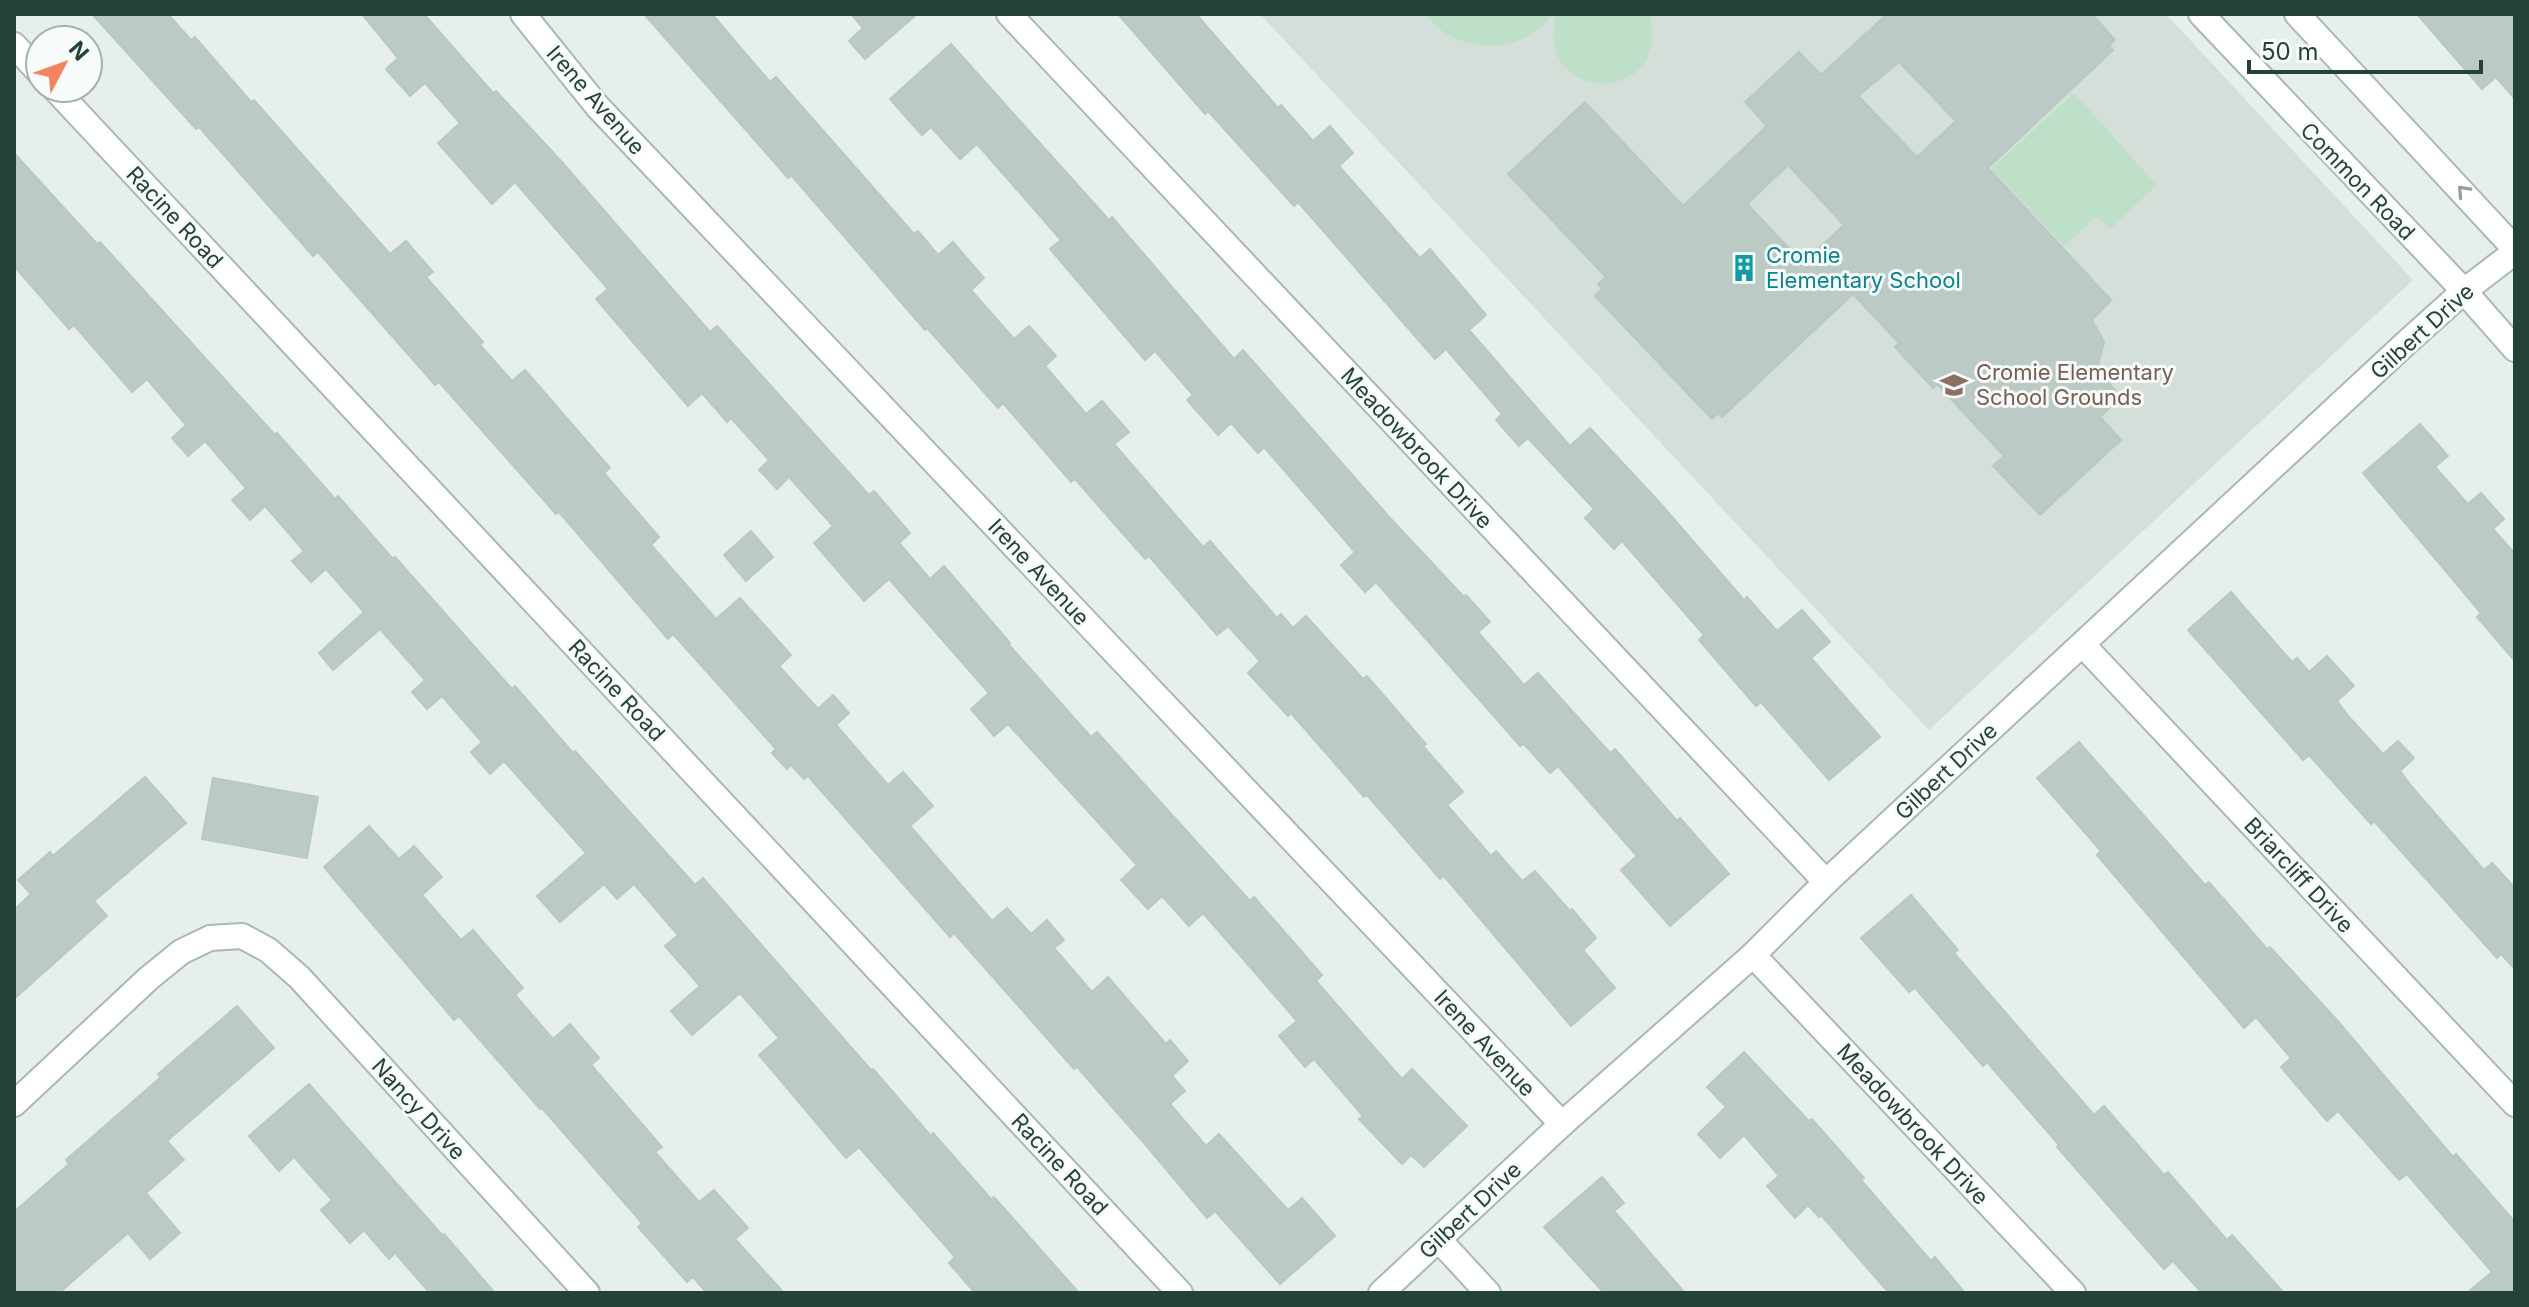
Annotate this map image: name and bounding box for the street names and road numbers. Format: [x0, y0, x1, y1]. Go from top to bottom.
street label: Irene Avenue [542, 40, 650, 160]
street label: Common Road [2295, 117, 2421, 245]
street label: Racine Road [121, 161, 229, 273]
street label: Gilbert Drive [2365, 278, 2479, 384]
street label: Meadowbrook Drive [1336, 362, 1498, 534]
street label: Irene Avenue [983, 513, 1095, 631]
street label: Racine Road [563, 634, 671, 746]
street label: Gilbert Drive [1890, 717, 2002, 825]
street label: Briarcliff Drive [2239, 812, 2359, 938]
street label: Irene Avenue [1429, 984, 1541, 1102]
street label: Meadowbrook Drive [1832, 1038, 1994, 1210]
street label: Nancy Drive [367, 1053, 471, 1165]
street label: Racine Road [1006, 1108, 1114, 1220]
street label: Gilbert Drive [1414, 1156, 1526, 1264]

